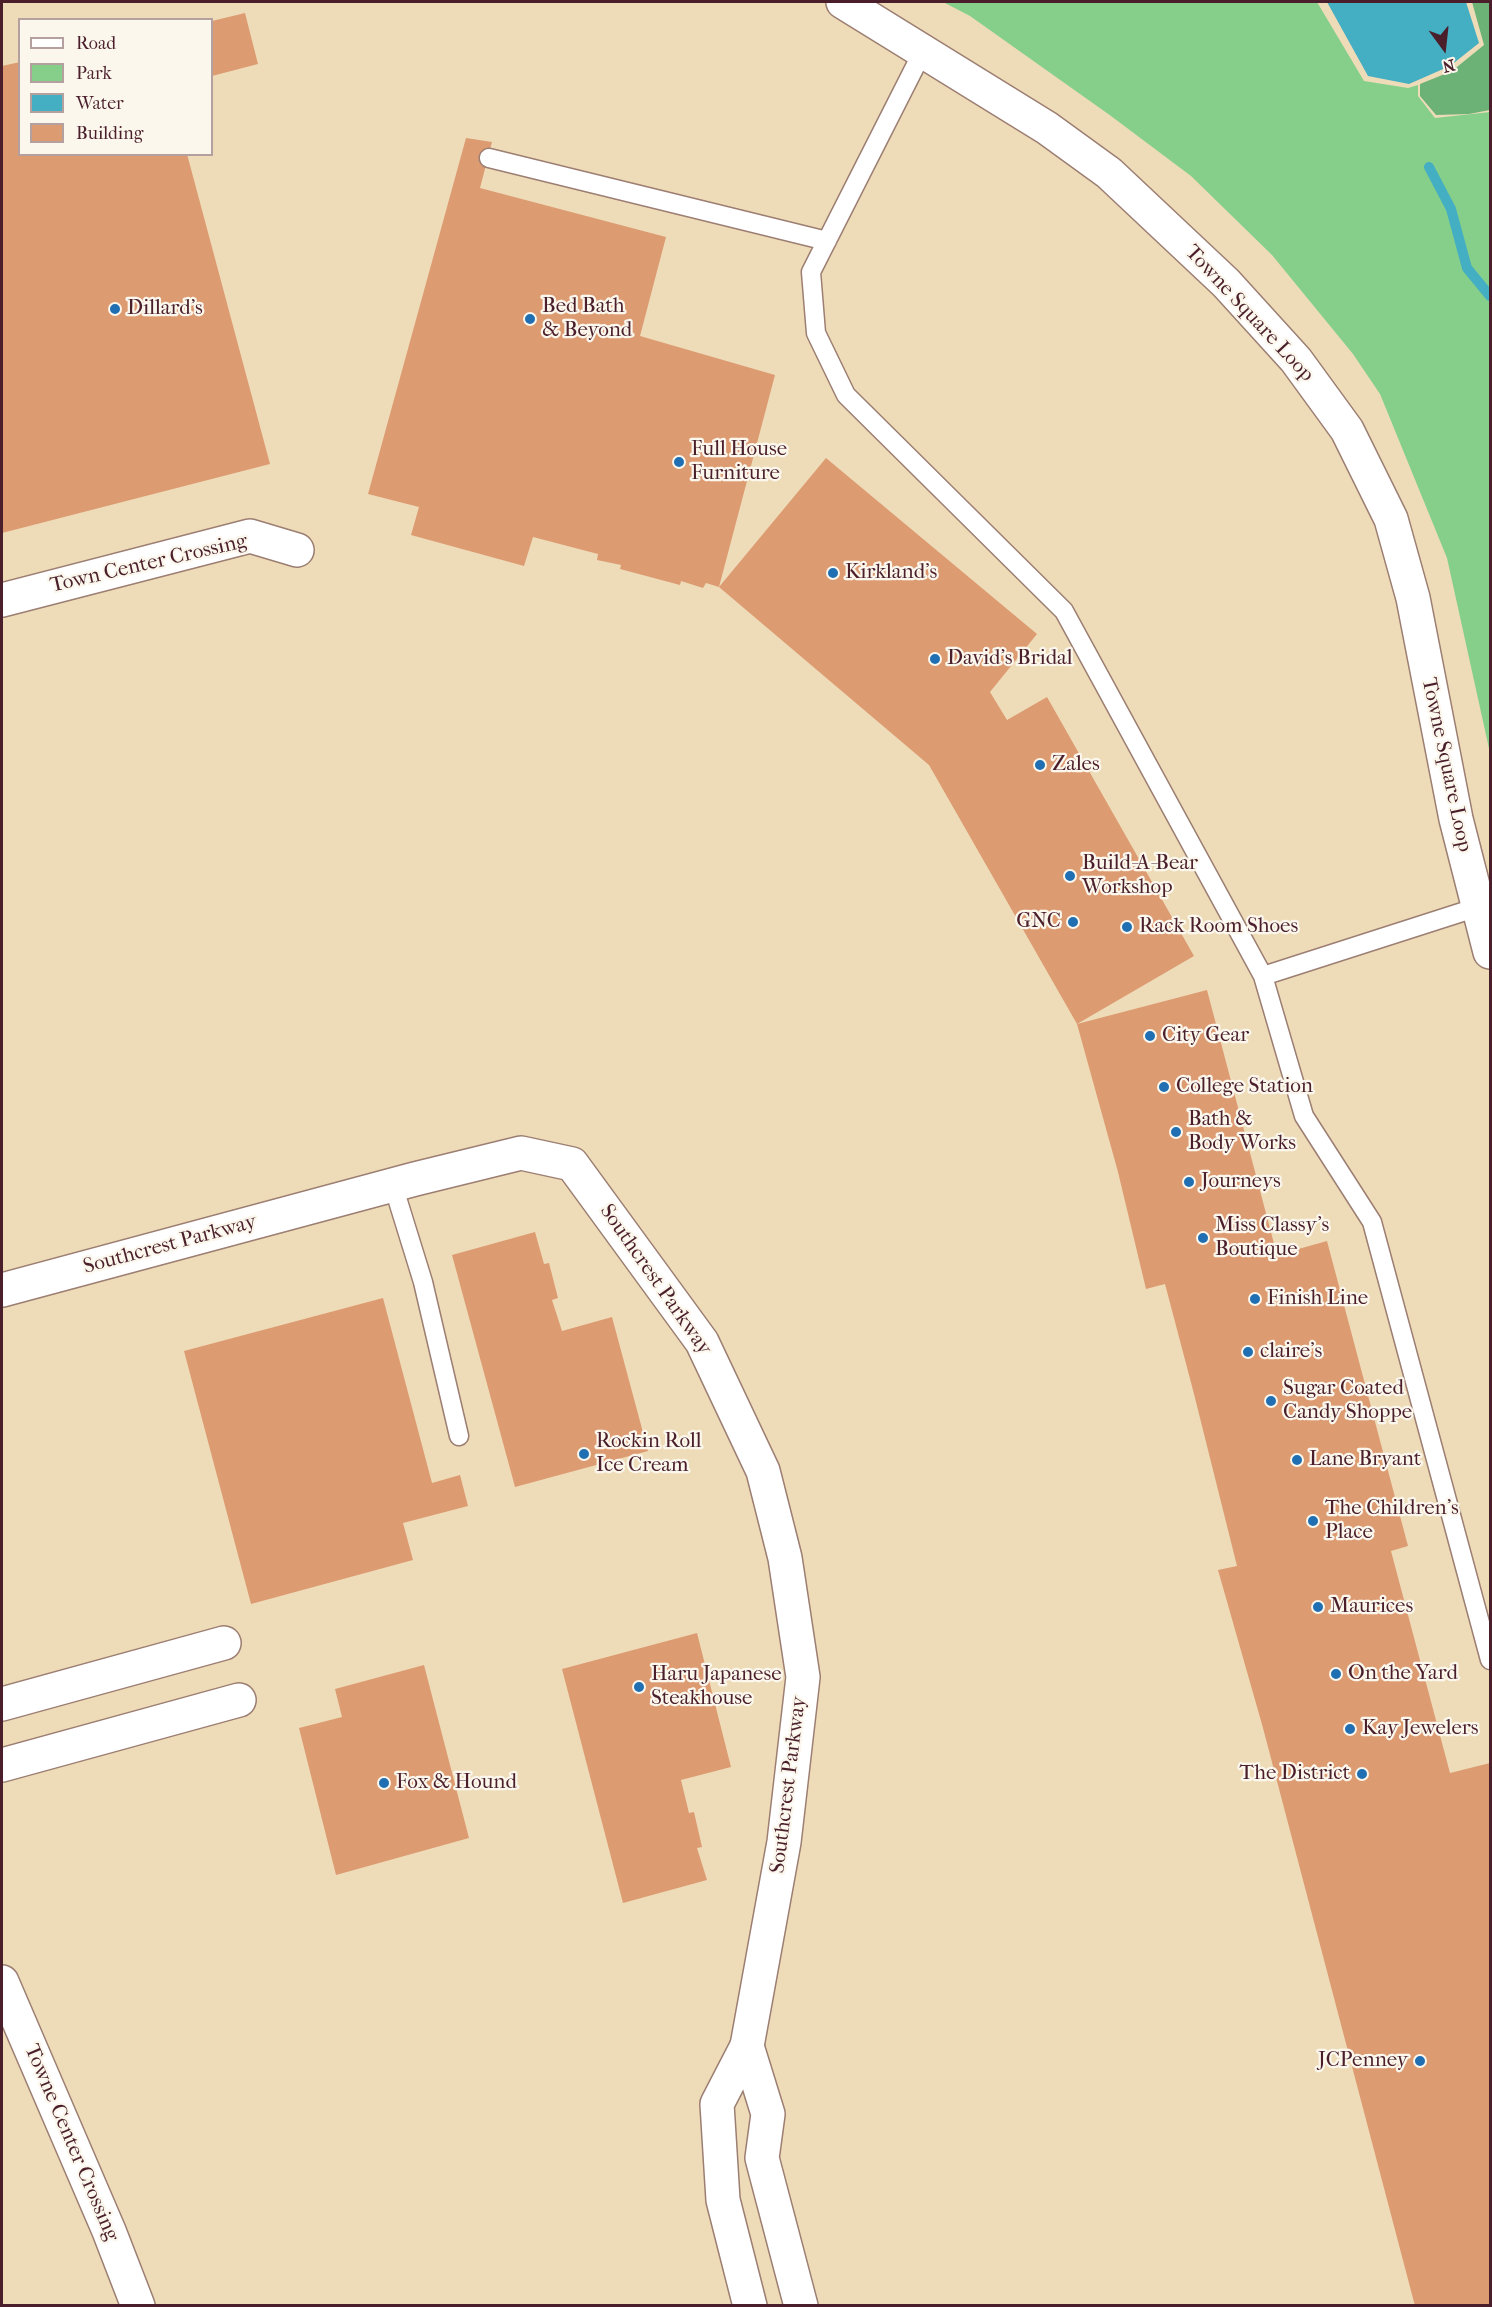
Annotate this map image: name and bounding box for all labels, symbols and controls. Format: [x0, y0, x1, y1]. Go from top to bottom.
legend [18, 18, 213, 156]
north arrow [1414, 18, 1474, 78]
text: Road [76, 33, 116, 54]
text: N [1440, 55, 1457, 77]
text: Park [76, 63, 112, 84]
text: Water [76, 93, 124, 114]
text: Building [76, 123, 143, 144]
street label: Towne Square Loop [1179, 240, 1319, 388]
place label: Bed Bath & Beyond [542, 294, 632, 344]
place label: Dillard's [127, 296, 203, 322]
marker: Dillard's [108, 302, 122, 316]
marker: Bed Bath & Beyond [523, 312, 537, 326]
place label: Full House Furniture [691, 437, 787, 487]
marker: Full House Furniture [672, 455, 686, 469]
street label: Town Center Crossing [48, 529, 250, 599]
place label: Kirkland's [845, 560, 937, 586]
marker: Kirkland's [826, 566, 840, 580]
place label: David's Bridal [947, 646, 1073, 672]
marker: David's Bridal [928, 652, 942, 666]
street label: Towne Square Loop [1415, 676, 1477, 854]
place label: Zales [1052, 752, 1100, 778]
marker: Zales [1033, 758, 1047, 772]
place label: Build-A-Bear Workshop [1082, 851, 1198, 901]
marker: Build-A-Bear Workshop [1063, 869, 1077, 883]
place label: GNC [1016, 909, 1061, 935]
place label: Rack Room Shoes [1139, 914, 1298, 940]
marker: GNC [1066, 915, 1080, 929]
marker: Rack Room Shoes [1120, 920, 1134, 934]
place label: City Gear [1162, 1023, 1249, 1049]
marker: City Gear [1143, 1029, 1157, 1043]
place label: College Station [1176, 1074, 1313, 1100]
marker: College Station [1157, 1080, 1171, 1094]
place label: Bath & Body Works [1188, 1107, 1296, 1157]
marker: Bath & Body Works [1169, 1125, 1183, 1139]
place label: Journeys [1201, 1169, 1281, 1195]
marker: Journeys [1182, 1175, 1196, 1189]
street label: Southcrest Parkway [594, 1200, 716, 1360]
street label: Southcrest Parkway [81, 1210, 259, 1280]
place label: Miss Classy's Boutique [1215, 1213, 1329, 1263]
marker: Miss Classy's Boutique [1196, 1231, 1210, 1245]
place label: Finish Line [1267, 1286, 1368, 1312]
marker: Finish Line [1248, 1292, 1262, 1306]
place label: claire's [1260, 1339, 1322, 1365]
marker: claire's [1241, 1345, 1255, 1359]
place label: Sugar Coated Candy Shoppe [1283, 1376, 1412, 1426]
marker: Sugar Coated Candy Shoppe [1264, 1394, 1278, 1408]
place label: Rockin Roll Ice Cream [596, 1429, 702, 1479]
marker: Rockin Roll Ice Cream [577, 1447, 591, 1461]
place label: Lane Bryant [1309, 1447, 1421, 1473]
marker: Lane Bryant [1290, 1453, 1304, 1467]
place label: The Children's Place [1325, 1496, 1459, 1546]
marker: The Children's Place [1306, 1514, 1320, 1528]
place label: Maurices [1330, 1594, 1413, 1620]
marker: Maurices [1311, 1600, 1325, 1614]
place label: On the Yard [1348, 1661, 1458, 1687]
place label: Haru Japanese Steakhouse [651, 1662, 782, 1712]
marker: On the Yard [1329, 1667, 1343, 1681]
marker: Haru Japanese Steakhouse [632, 1680, 646, 1694]
street label: Southcrest Parkway [766, 1695, 812, 1875]
place label: Kay Jewelers [1362, 1716, 1478, 1742]
marker: Kay Jewelers [1343, 1722, 1357, 1736]
place label: The District [1240, 1761, 1350, 1787]
marker: The District [1355, 1767, 1369, 1781]
place label: Fox & Hound [396, 1770, 517, 1796]
marker: Fox & Hound [377, 1776, 391, 1790]
street label: Towne Center Crossing [18, 2041, 124, 2245]
place label: JCPenney [1318, 2048, 1408, 2074]
marker: JCPenney [1413, 2054, 1427, 2068]

